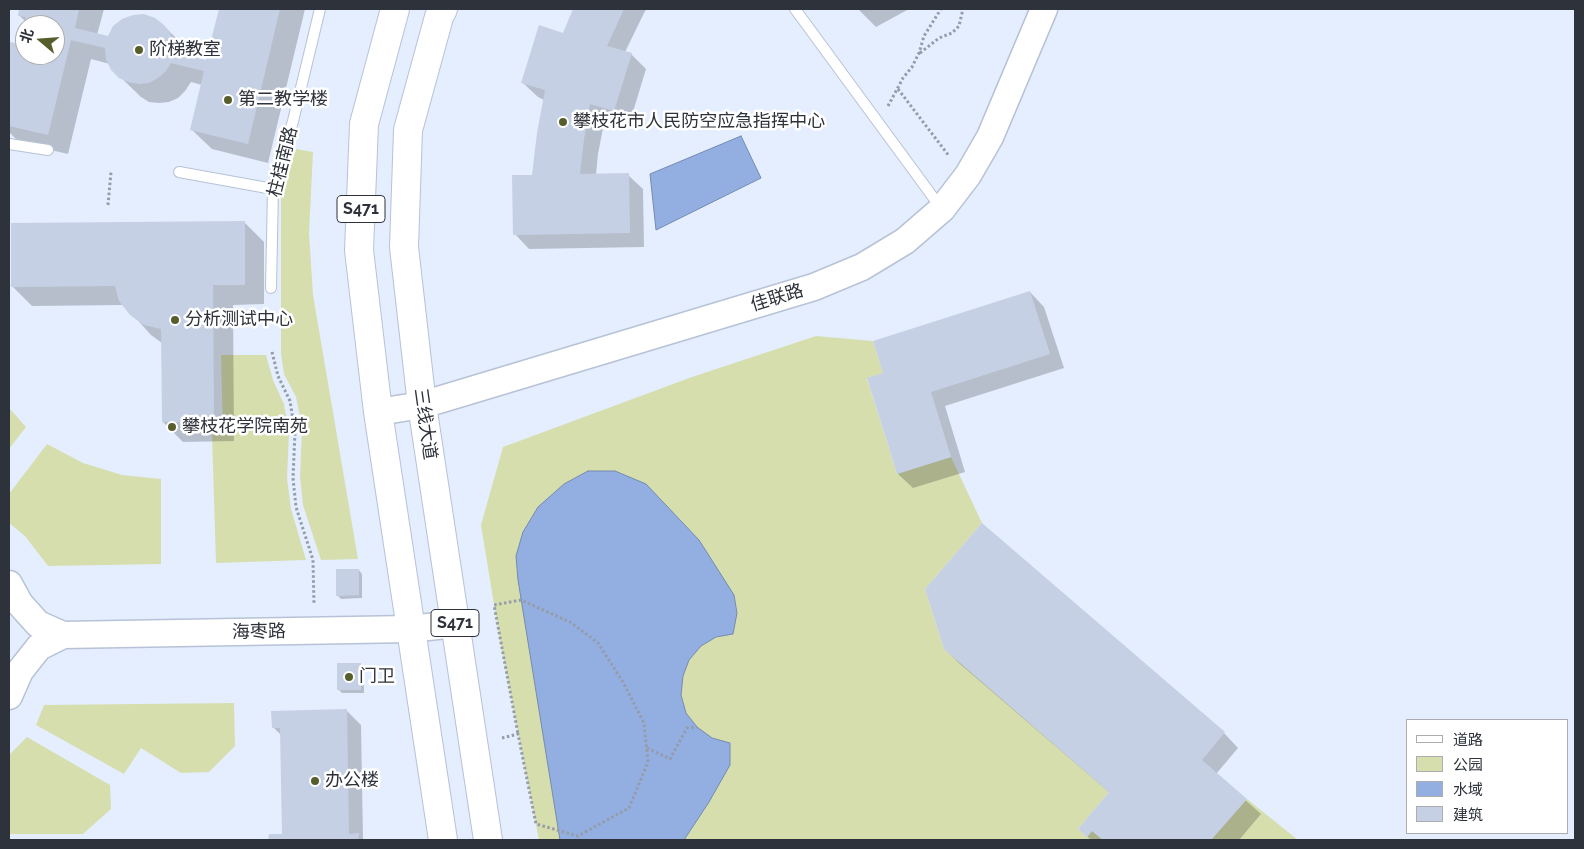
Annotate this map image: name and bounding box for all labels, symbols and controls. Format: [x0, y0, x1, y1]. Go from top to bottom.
north arrow [15, 15, 65, 65]
text: 北 [17, 27, 36, 45]
place label: 阶梯教室 [149, 39, 221, 61]
marker: 阶梯教室 [133, 44, 145, 56]
place label: 第二教学楼 [238, 89, 328, 111]
marker: 第二教学楼 [222, 94, 234, 106]
place label: 攀枝花市人民防空应急指挥中心 [573, 111, 825, 133]
marker: 攀枝花市人民防空应急指挥中心 [557, 116, 569, 128]
street label: 柱桂南路 [264, 124, 302, 200]
road number: S471 [337, 195, 385, 222]
street label: 佳联路 [748, 280, 806, 316]
place label: 分析测试中心 [185, 309, 293, 331]
marker: 分析测试中心 [169, 314, 181, 326]
street label: 三线大道 [409, 387, 441, 461]
place label: 攀枝花学院南苑 [182, 416, 308, 438]
marker: 攀枝花学院南苑 [166, 421, 178, 433]
road number: S471 [431, 610, 479, 636]
street label: 海枣路 [232, 621, 286, 643]
place label: 门卫 [359, 666, 395, 688]
marker: 门卫 [343, 671, 355, 683]
legend [1406, 719, 1569, 834]
text: 道路 [1453, 731, 1483, 749]
text: 公园 [1453, 756, 1483, 774]
place label: 办公楼 [325, 770, 379, 792]
marker: 办公楼 [309, 775, 321, 787]
text: 水域 [1453, 781, 1483, 799]
text: 建筑 [1453, 806, 1483, 824]

